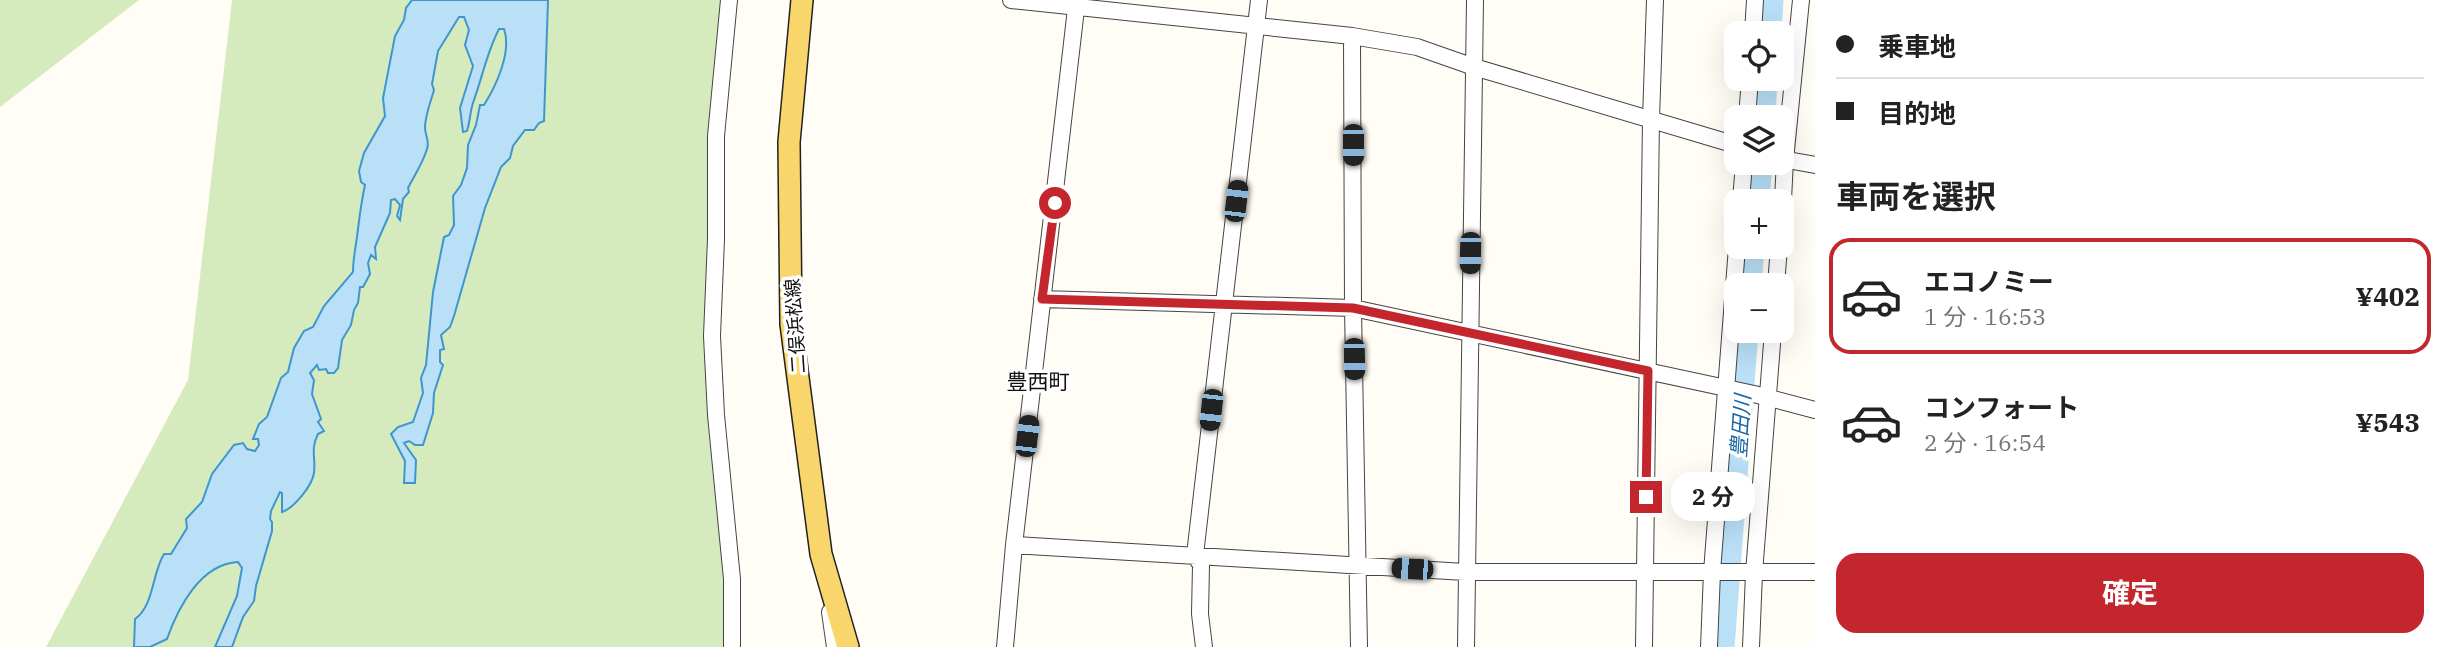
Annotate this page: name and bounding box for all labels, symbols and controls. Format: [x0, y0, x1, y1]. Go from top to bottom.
map controls [1724, 21, 1794, 343]
button: locate [1724, 21, 1794, 91]
text: 乗車地 [1878, 29, 1956, 63]
text: 目的地 [1878, 96, 1956, 130]
button: layers [1724, 105, 1794, 175]
car [1343, 124, 1364, 166]
text: 車両を選択 [1836, 175, 1996, 217]
car [1224, 179, 1249, 223]
route start [1039, 187, 1071, 219]
button: + [1724, 189, 1794, 259]
car [1460, 232, 1481, 274]
text: エコノミー [1924, 264, 2054, 298]
icon: car [1840, 265, 1903, 328]
button: − [1724, 273, 1794, 343]
street label: 二俣浜松線 [780, 278, 810, 374]
text: ¥402 [2355, 279, 2420, 313]
text: 1 分 · 16:53 [1924, 301, 2046, 331]
car [1344, 338, 1365, 380]
district label: 豊西町 [1007, 367, 1070, 395]
car [1199, 388, 1224, 432]
text: コンフォート [1924, 390, 2079, 424]
icon: car [1840, 391, 1903, 454]
water label: 豊田川 [1724, 392, 1756, 458]
text: ¥543 [2355, 405, 2420, 439]
car [1015, 414, 1040, 458]
text: 2 分 · 16:54 [1924, 427, 2046, 457]
callout: 2 分 [1670, 472, 1754, 522]
route end [1630, 481, 1662, 513]
text: 2 分 [1692, 481, 1734, 511]
button: 確定 [1836, 553, 2424, 633]
car [1391, 557, 1434, 581]

